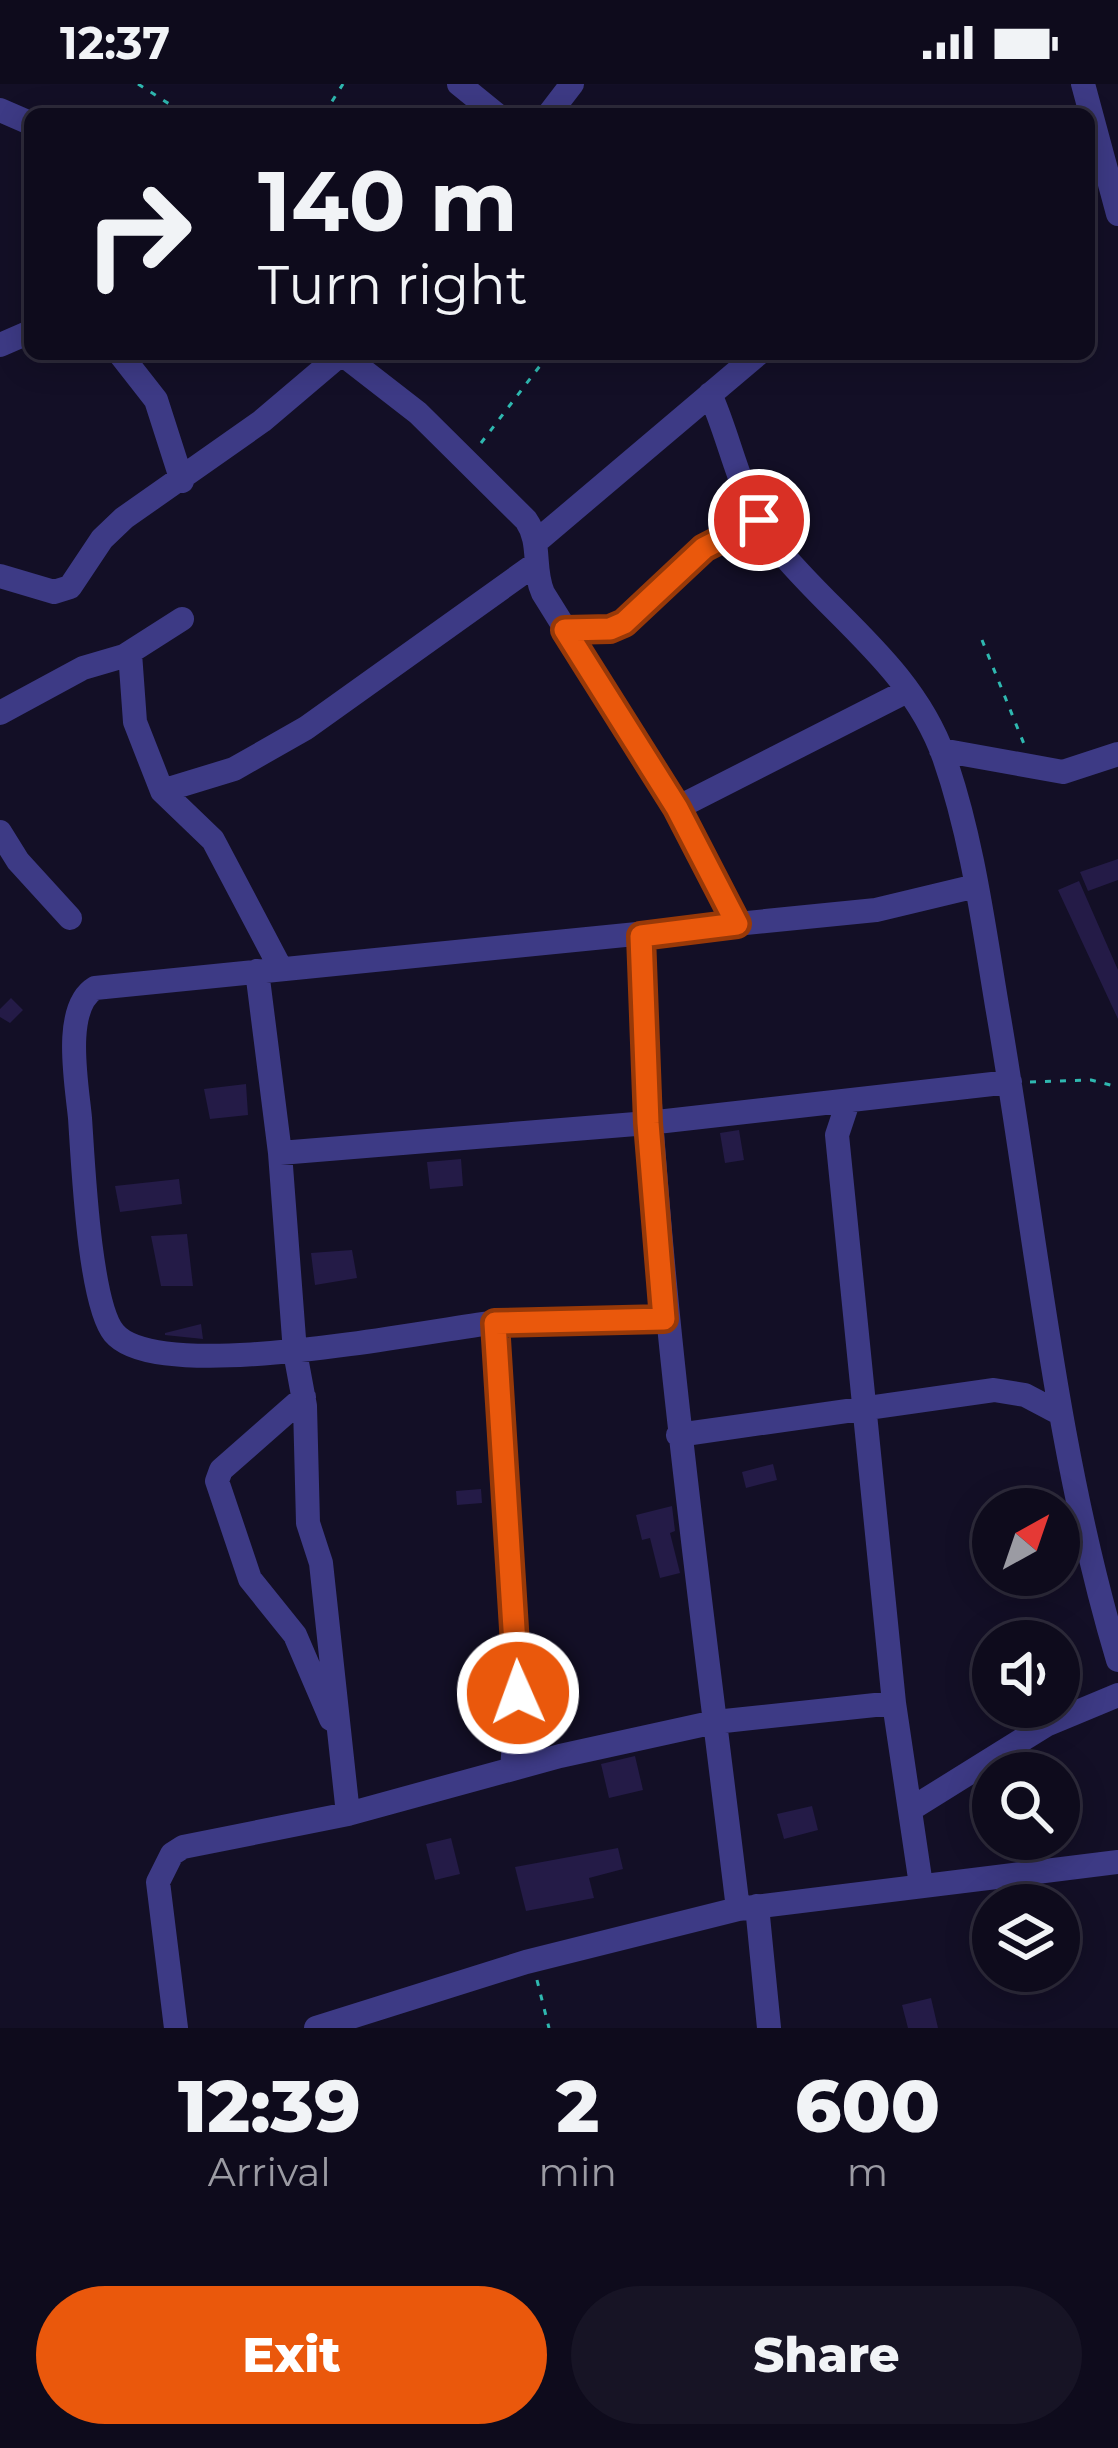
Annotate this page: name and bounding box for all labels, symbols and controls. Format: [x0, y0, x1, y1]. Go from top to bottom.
text: 12:37 [60, 15, 170, 70]
text: 140 m [258, 150, 518, 252]
icon: right [60, 156, 216, 312]
text: Turn right [258, 252, 528, 318]
pin [708, 469, 810, 571]
icon: arrive [726, 487, 792, 553]
north arrow [972, 1488, 1080, 1596]
map controls [972, 1488, 1080, 1992]
button: sound [972, 1620, 1080, 1728]
position arrow [455, 1630, 581, 1756]
button: search [972, 1752, 1080, 1860]
button: layers [972, 1884, 1080, 1992]
text: 12:39 [178, 2062, 361, 2150]
text: 2 [556, 2062, 599, 2150]
text: 600 [795, 2062, 940, 2150]
text: Arrival [208, 2148, 331, 2196]
text: min [539, 2148, 617, 2196]
text: m [847, 2148, 888, 2196]
button: Exit [36, 2286, 547, 2424]
button: Share [571, 2286, 1082, 2424]

